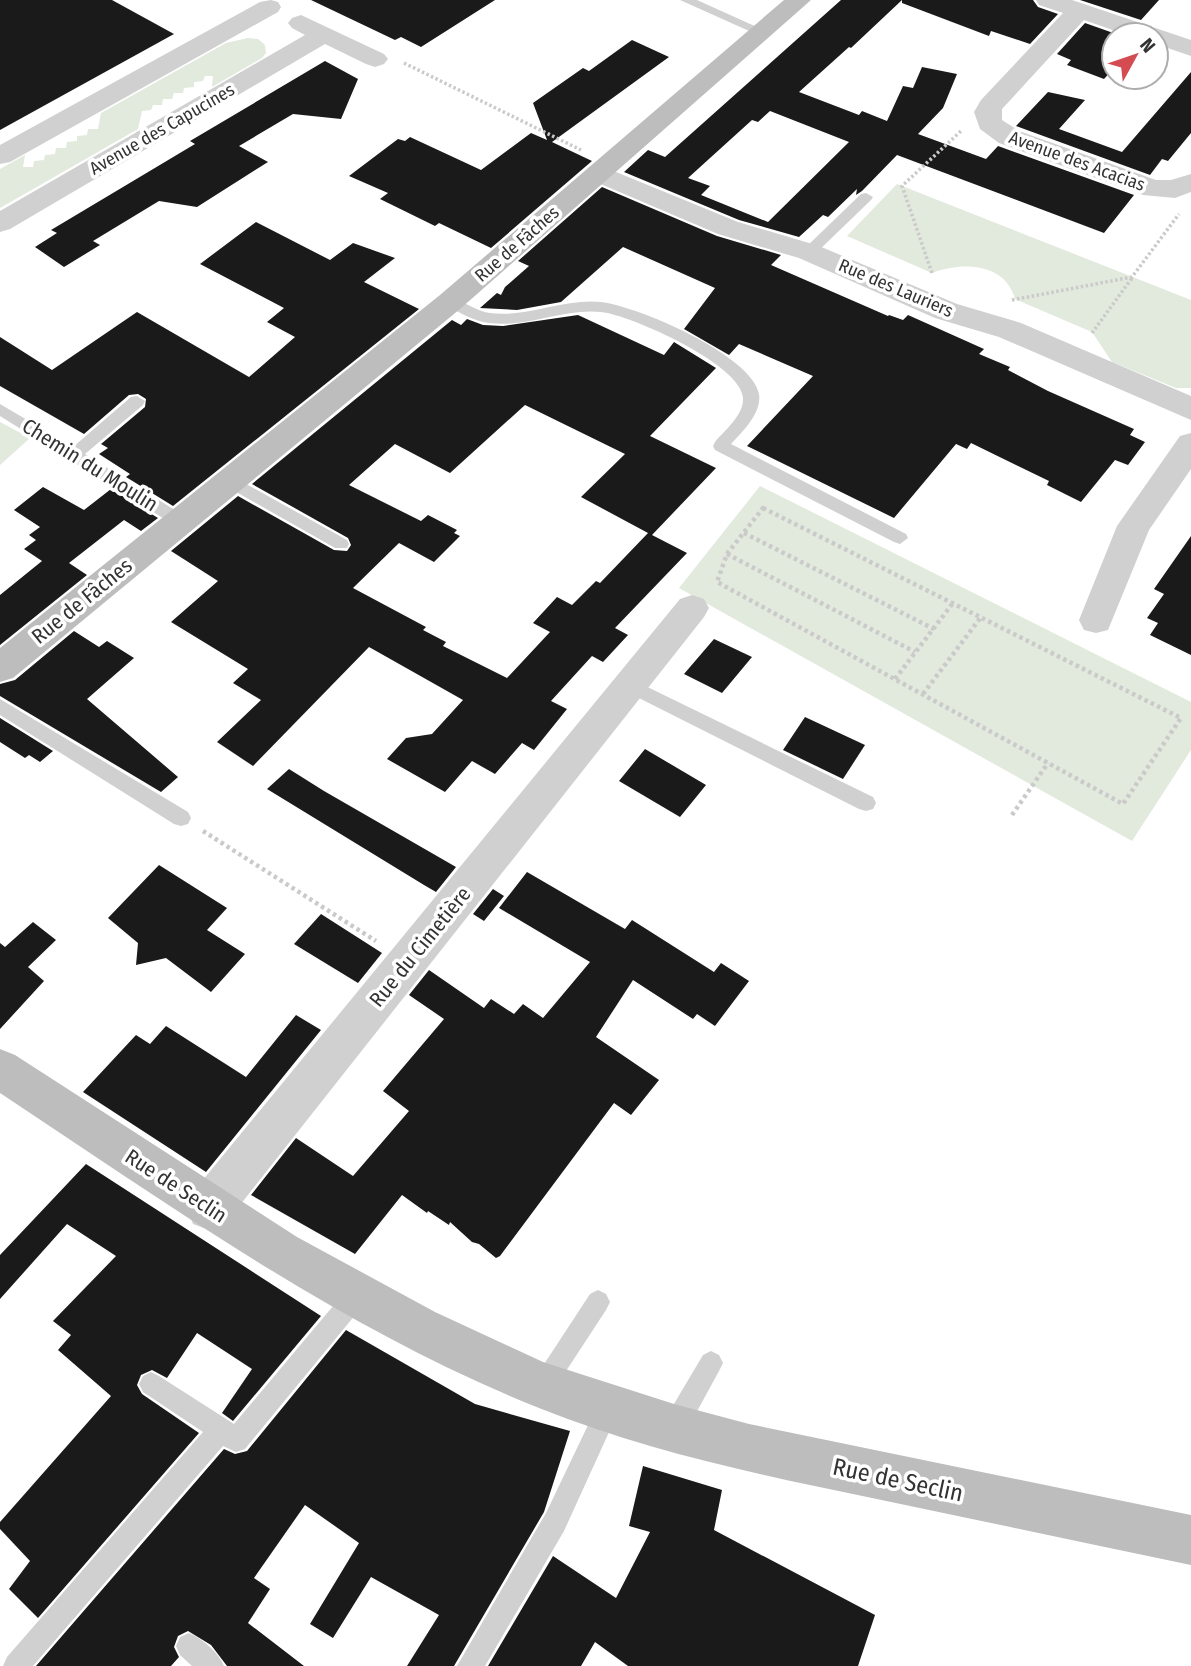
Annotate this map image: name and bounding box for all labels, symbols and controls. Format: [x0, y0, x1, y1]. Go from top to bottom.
north arrow [1100, 21, 1170, 91]
text: N [1135, 34, 1160, 57]
street label: Avenue des Capucines [86, 78, 239, 179]
street label: Avenue des Acacias [1006, 126, 1148, 196]
street label: Rue de Fâches [470, 201, 564, 287]
street label: Rue des Lauriers [835, 254, 957, 322]
street label: Chemin du Moulin [17, 413, 163, 517]
street label: Rue de Fâches [26, 553, 138, 649]
street label: Rue du Cimetière [364, 882, 476, 1012]
street label: Rue de Seclin [120, 1144, 232, 1228]
street label: Rue de Seclin [830, 1453, 966, 1507]

